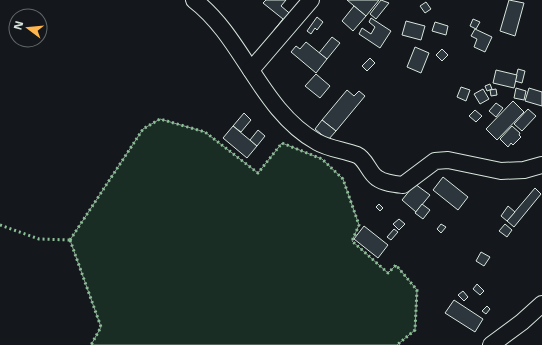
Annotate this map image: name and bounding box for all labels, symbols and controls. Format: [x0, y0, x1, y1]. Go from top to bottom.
north arrow [8, 8, 48, 48]
text: N [9, 19, 26, 31]

